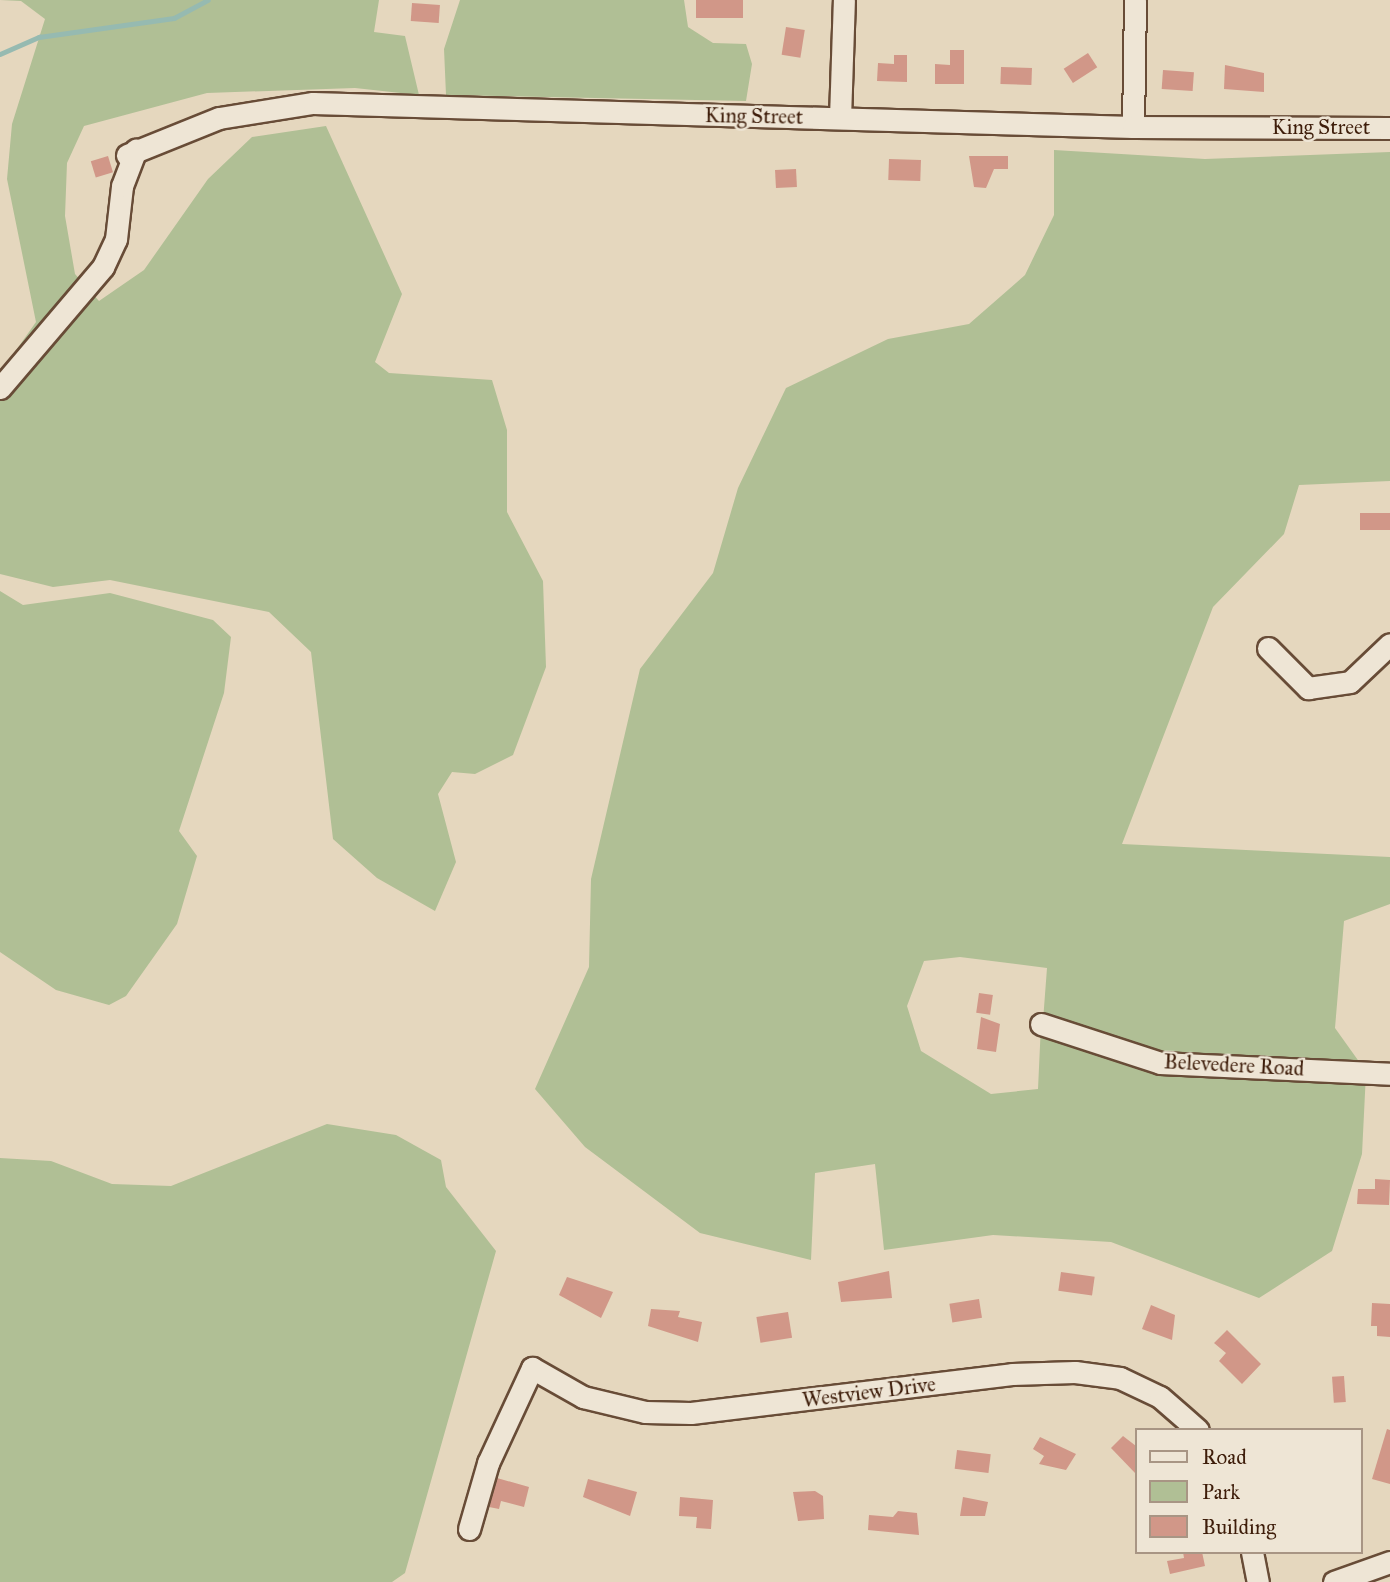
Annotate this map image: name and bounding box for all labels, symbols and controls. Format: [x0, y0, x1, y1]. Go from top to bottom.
street label: King Street [705, 103, 803, 129]
street label: King Street [1272, 114, 1370, 140]
street label: Belevedere Road [1163, 1049, 1305, 1081]
street label: Westview Drive [801, 1371, 937, 1413]
legend [1134, 1428, 1362, 1554]
text: Road [1202, 1444, 1247, 1470]
text: Park [1202, 1479, 1240, 1505]
text: Building [1202, 1514, 1276, 1540]

